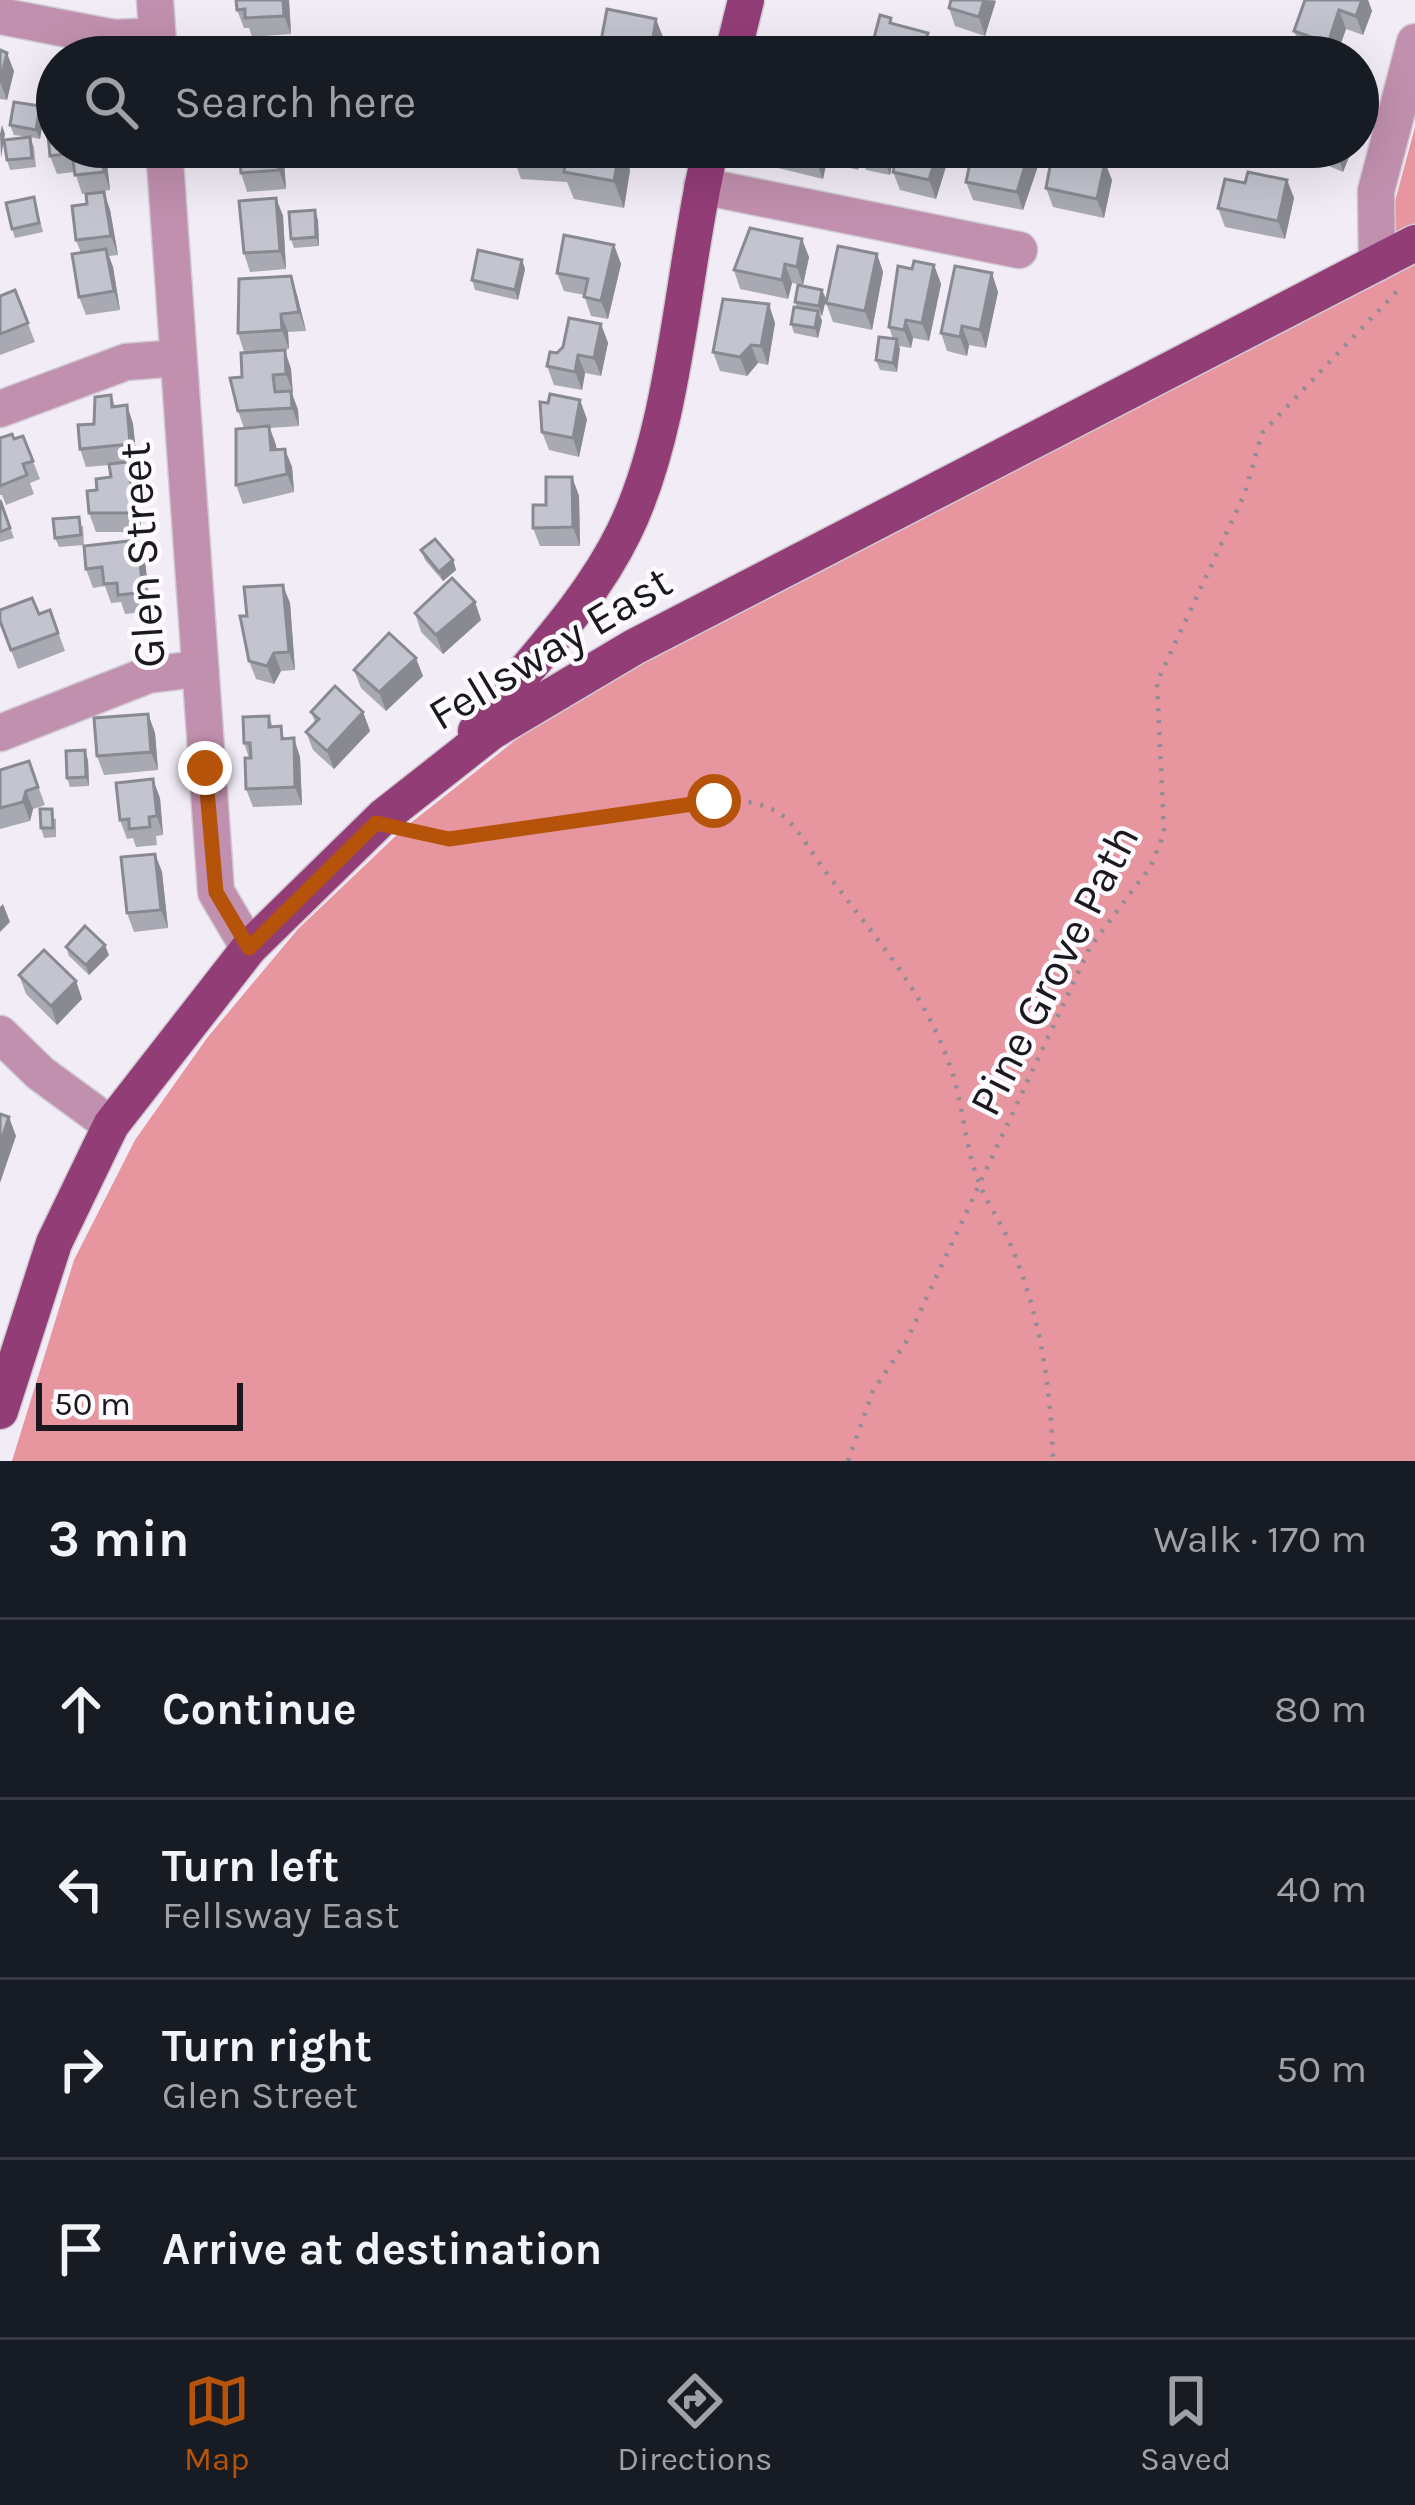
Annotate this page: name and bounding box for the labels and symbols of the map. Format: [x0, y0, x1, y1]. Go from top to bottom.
street label: Glen Street [108, 440, 176, 670]
street label: Fellsway East [419, 555, 681, 742]
route end [178, 741, 232, 795]
route start [687, 774, 741, 828]
street label: Pine Grove Path [958, 816, 1150, 1124]
scale bar [36, 1377, 243, 1430]

